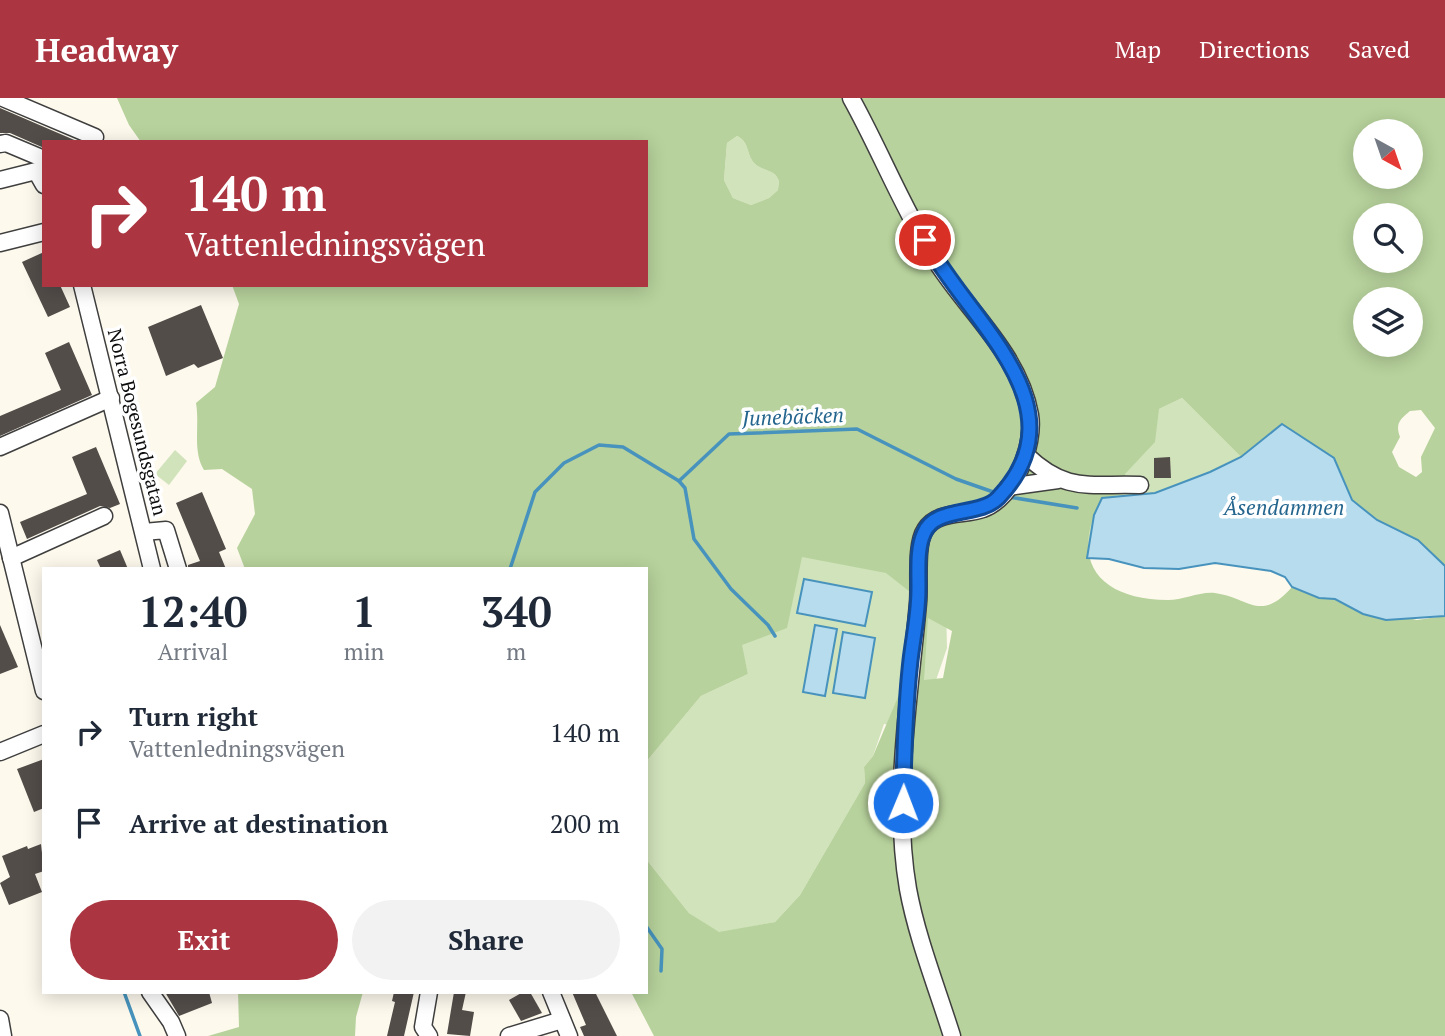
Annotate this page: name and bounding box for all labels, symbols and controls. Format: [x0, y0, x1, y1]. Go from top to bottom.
text: Headway [35, 28, 178, 71]
text: Map [1115, 33, 1161, 65]
text: Directions [1199, 33, 1310, 65]
text: Saved [1348, 33, 1410, 65]
north arrow [1353, 119, 1423, 189]
map controls [1353, 119, 1423, 357]
text: 140 m [185, 160, 327, 225]
icon: right [70, 168, 161, 259]
button: search [1353, 203, 1423, 273]
pin [895, 210, 955, 270]
icon: arrive [906, 221, 944, 259]
text: Vattenledningsvägen [185, 223, 485, 265]
button: layers [1353, 287, 1423, 357]
street label: Norra Bogesundsgatan [103, 326, 173, 518]
water label: Junebäcken [741, 400, 844, 432]
water label: Åsendammen [1222, 493, 1344, 521]
text: 12:40 [138, 583, 248, 639]
text: 1 [352, 583, 376, 639]
text: 340 [481, 583, 552, 639]
text: Arrival [158, 636, 228, 667]
text: min [344, 636, 384, 667]
text: m [506, 636, 526, 667]
text: Turn right [129, 699, 258, 733]
icon: right [70, 713, 108, 751]
text: 140 m [550, 715, 620, 749]
text: Vattenledningsvägen [129, 733, 345, 764]
position arrow [866, 766, 940, 840]
icon: arrive [70, 804, 108, 842]
text: Arrive at destination [129, 806, 388, 840]
text: 200 m [550, 806, 620, 840]
button: Exit [70, 900, 338, 980]
button: Share [352, 900, 620, 980]

